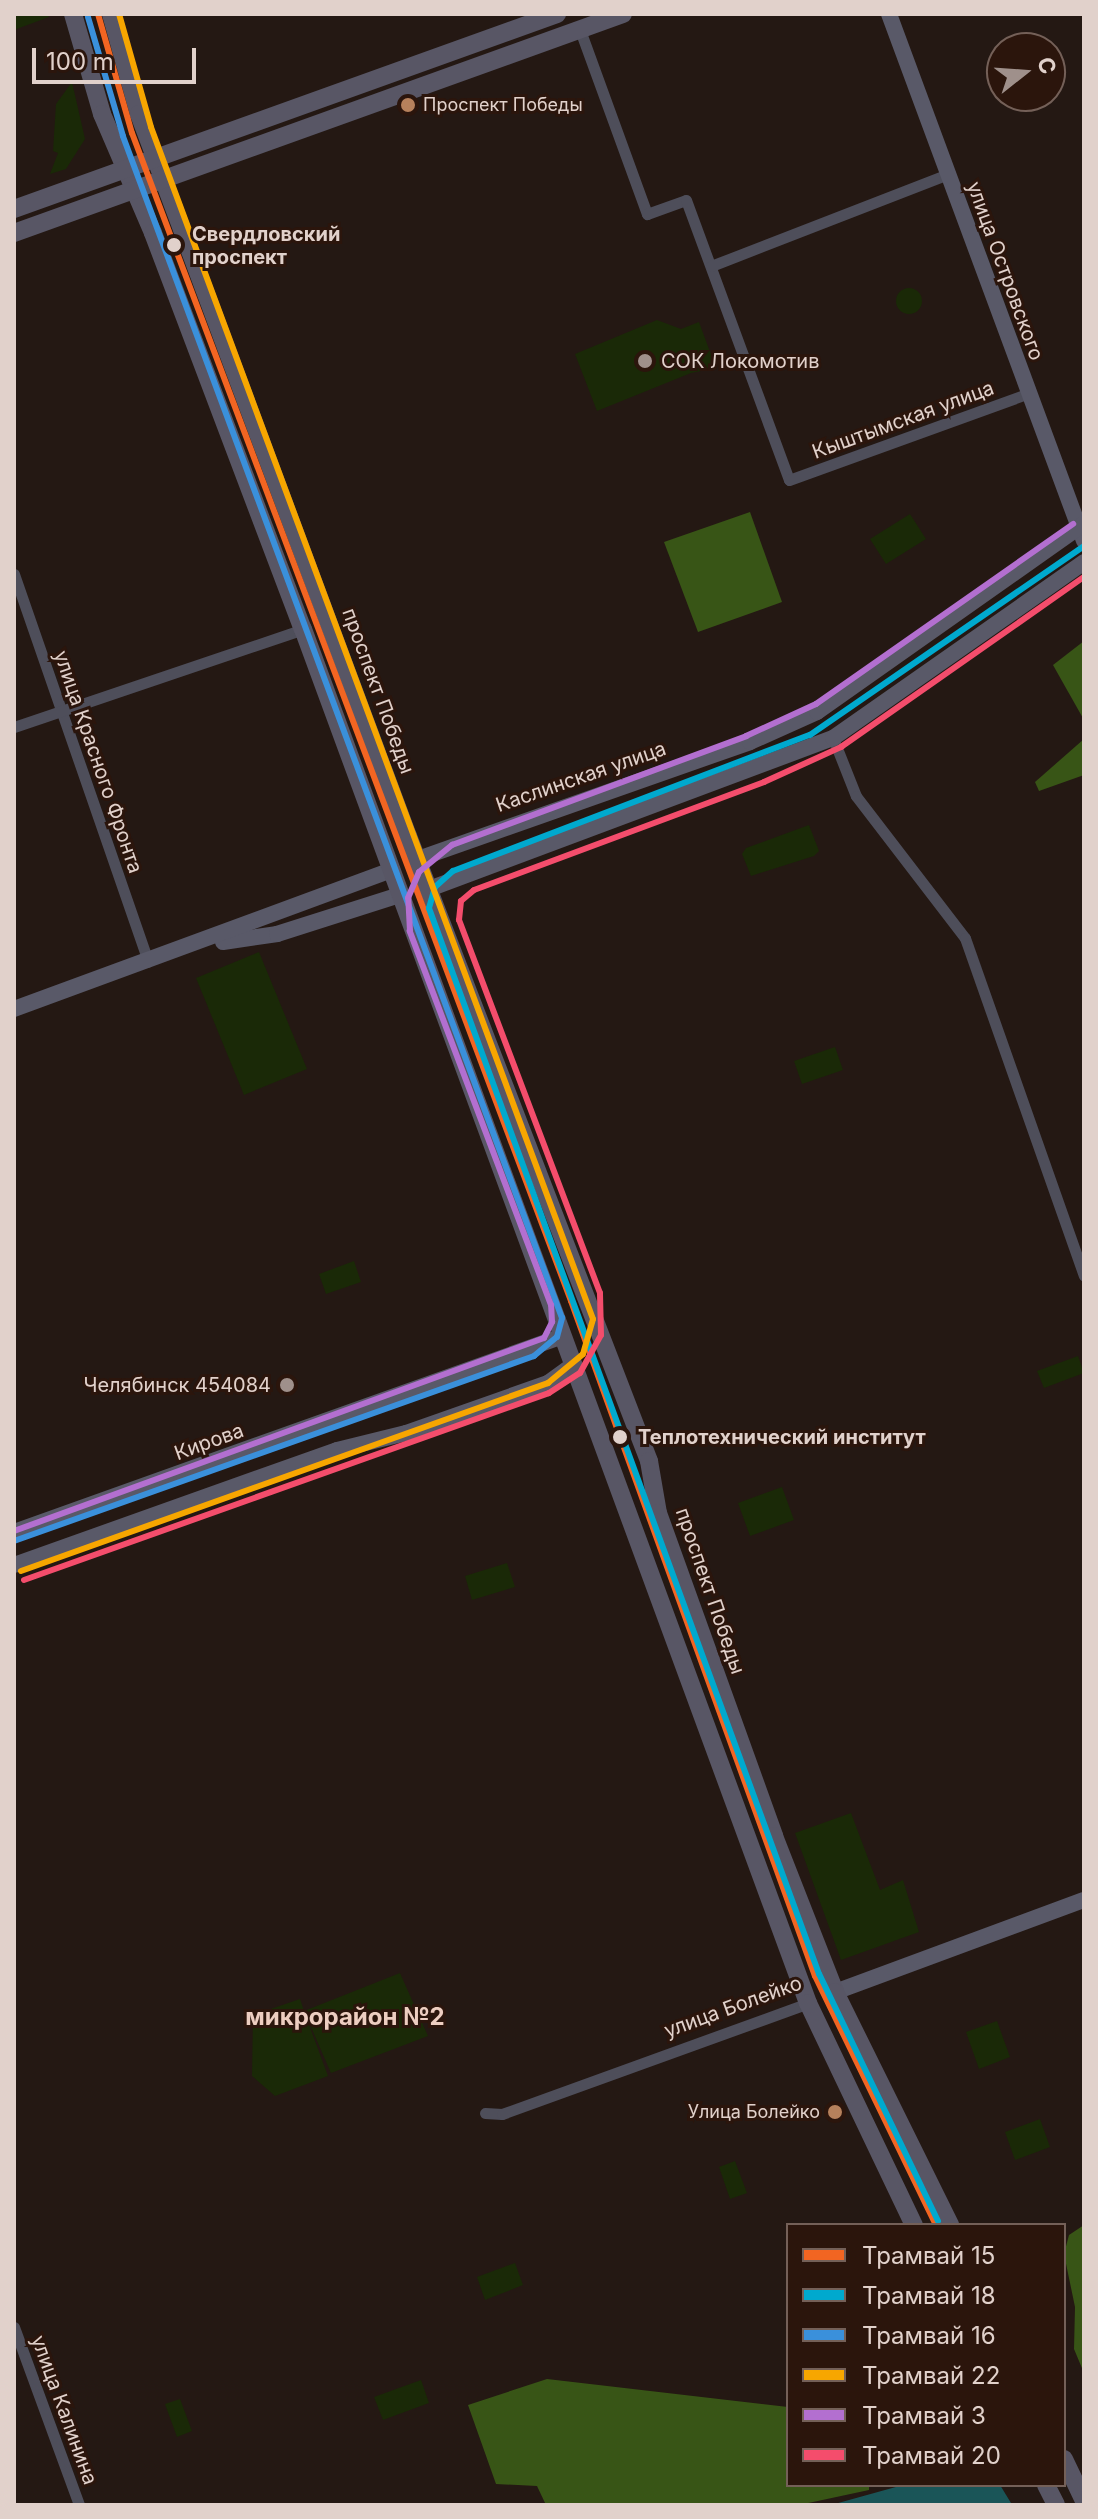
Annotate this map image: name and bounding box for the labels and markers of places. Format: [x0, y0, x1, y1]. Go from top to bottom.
place label: Проспект Победы [423, 94, 583, 116]
marker: Проспект Победы [400, 97, 416, 113]
place label: Свердловский проспект [192, 222, 340, 269]
marker: Свердловский проспект [163, 234, 185, 256]
place label: СОК Локомотив [661, 349, 819, 373]
marker: СОК Локомотив [636, 352, 654, 370]
place label: Челябинск 454084 [83, 1373, 271, 1397]
marker: Челябинск 454084 [278, 1376, 296, 1394]
place label: Теплотехнический институт [638, 1425, 926, 1449]
marker: Теплотехнический институт [609, 1426, 631, 1448]
place label: Улица Болейко [688, 2101, 820, 2123]
marker: Улица Болейко [827, 2104, 843, 2120]

